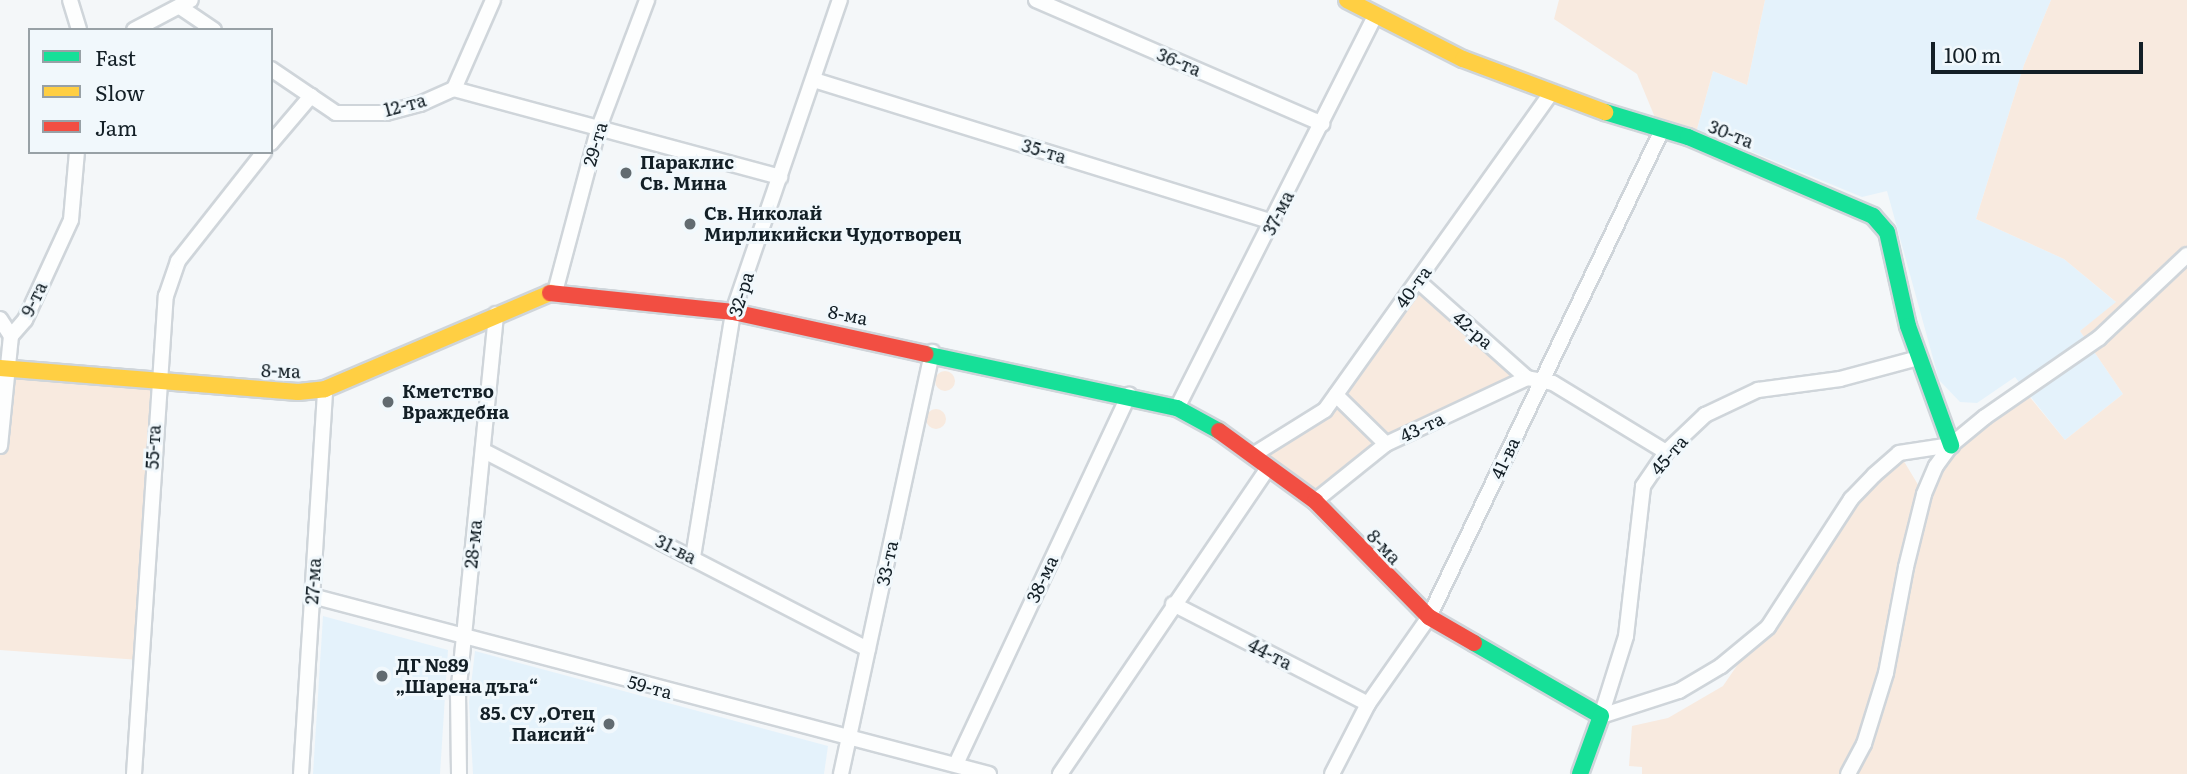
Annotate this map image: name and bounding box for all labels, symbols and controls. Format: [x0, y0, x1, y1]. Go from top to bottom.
legend [28, 28, 273, 154]
scale bar [1935, 28, 2147, 72]
text: 100 m [1944, 38, 2001, 69]
text: Fast [95, 41, 136, 72]
street label: 36-та [1154, 43, 1204, 81]
text: Slow [95, 76, 145, 107]
street label: 12-та [381, 89, 429, 121]
text: Jam [95, 111, 137, 142]
street label: 30-та [1705, 115, 1757, 153]
street label: 29-та [578, 119, 612, 169]
street label: 35-та [1019, 134, 1069, 168]
place label: Параклис Св. Мина [640, 152, 734, 194]
marker: Параклис Св. Мина [618, 165, 634, 181]
street label: 37-ма [1258, 187, 1298, 239]
place label: Св. Николай Мирликийски Чудотворец [704, 203, 961, 246]
marker: Св. Николай Мирликийски Чудотворец [682, 216, 698, 232]
street label: 40-та [1390, 262, 1436, 312]
street label: 32-ра [724, 269, 758, 319]
street label: 9-та [16, 278, 52, 320]
street label: 8-ма [826, 301, 870, 329]
street label: 42-ра [1448, 307, 1498, 353]
street label: 8-ма [261, 360, 301, 382]
place label: Кметство Враждебна [402, 381, 509, 424]
marker: Кметство Враждебна [380, 394, 396, 410]
street label: 43-та [1396, 407, 1448, 447]
street label: 55-та [141, 424, 165, 470]
street label: 45-та [1646, 431, 1692, 479]
street label: 41-ва [1486, 434, 1524, 482]
street label: 28-ма [460, 519, 486, 569]
street label: 8-ма [1363, 525, 1405, 569]
street label: 31-ва [652, 530, 700, 568]
street label: 33-та [872, 538, 902, 588]
street label: 38-ма [1022, 552, 1062, 606]
street label: 27-ма [301, 557, 325, 605]
street label: 44-та [1244, 634, 1296, 674]
place label: ДГ №89 „Шарена дъга“ [396, 655, 538, 698]
marker: ДГ №89 „Шарена дъга“ [374, 668, 390, 684]
street label: 59-та [625, 671, 675, 703]
place label: 85. СУ „Отец Паисий“ [480, 703, 595, 746]
marker: 85. СУ „Отец Паисий“ [601, 716, 617, 732]

